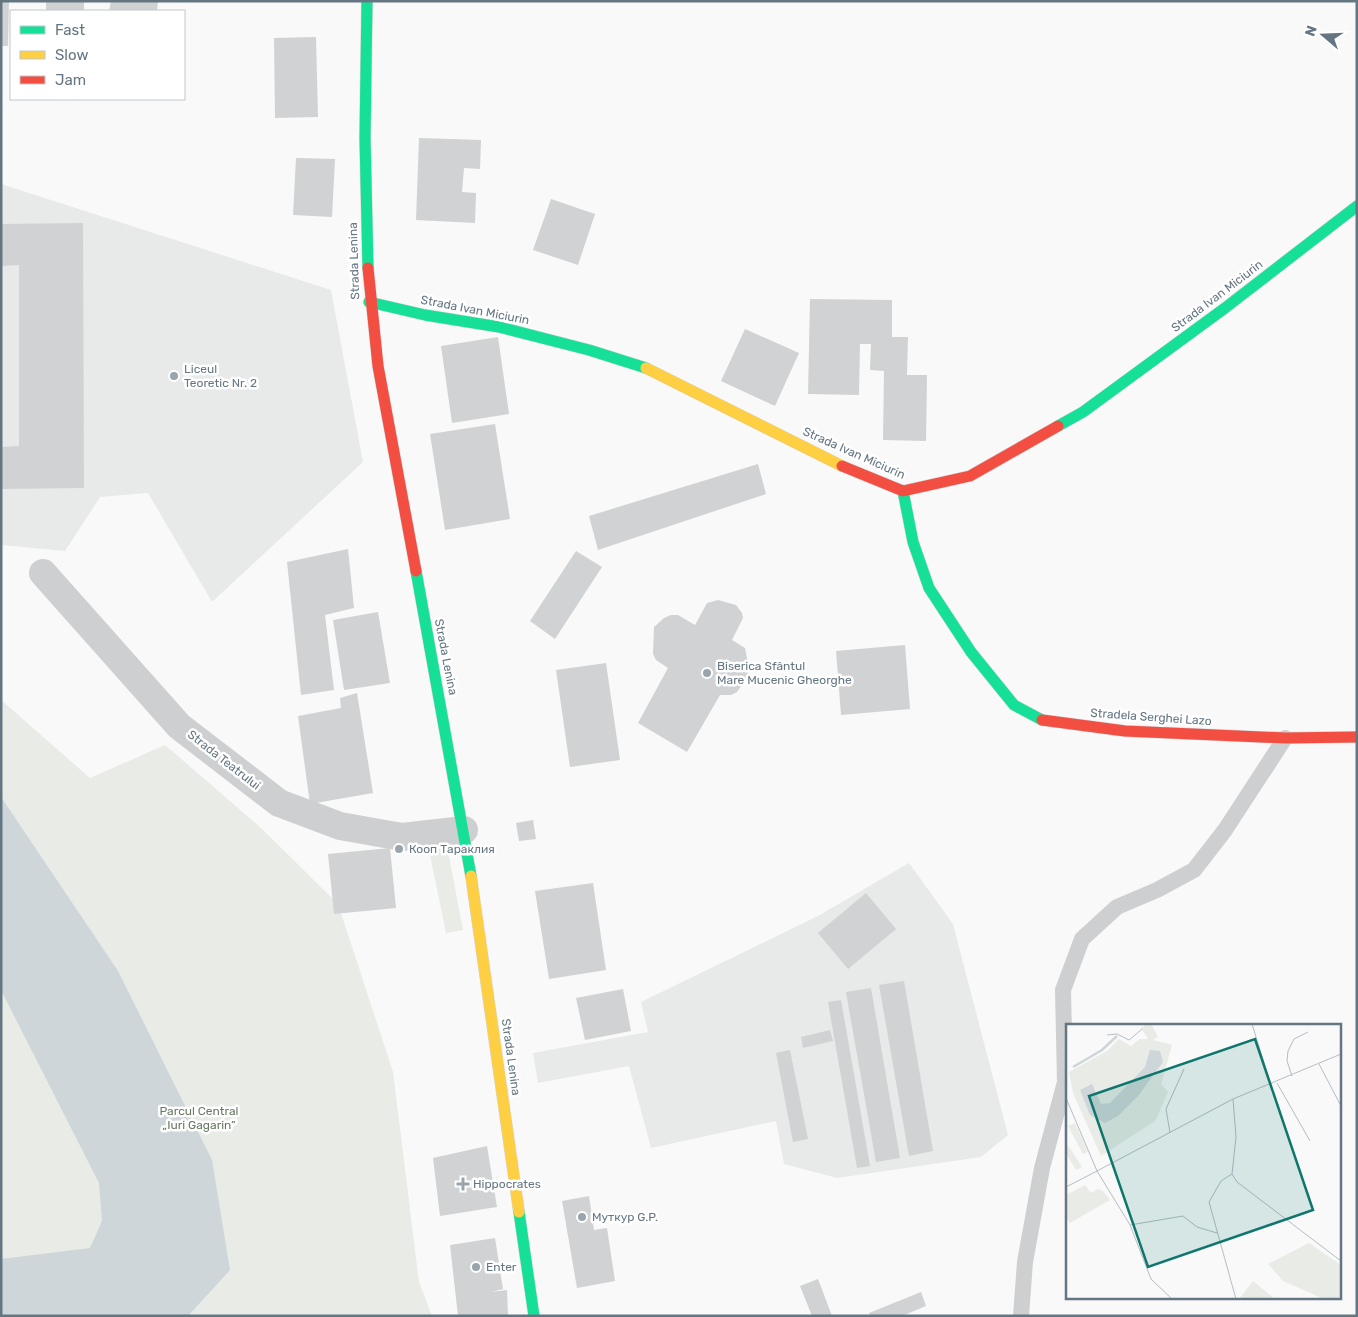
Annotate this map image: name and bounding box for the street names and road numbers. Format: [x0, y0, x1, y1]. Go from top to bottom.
street label: Strada Lenina [346, 222, 362, 300]
street label: Strada Ivan Miciurin [1169, 257, 1265, 335]
street label: Strada Ivan Miciurin [419, 293, 531, 327]
street label: Strada Ivan Miciurin [801, 424, 907, 482]
street label: Strada Lenina [432, 618, 460, 696]
street label: Stradela Serghei Lazo [1090, 706, 1212, 728]
street label: Strada Teatrului [185, 727, 263, 793]
street label: Strada Lenina [499, 1018, 523, 1096]

